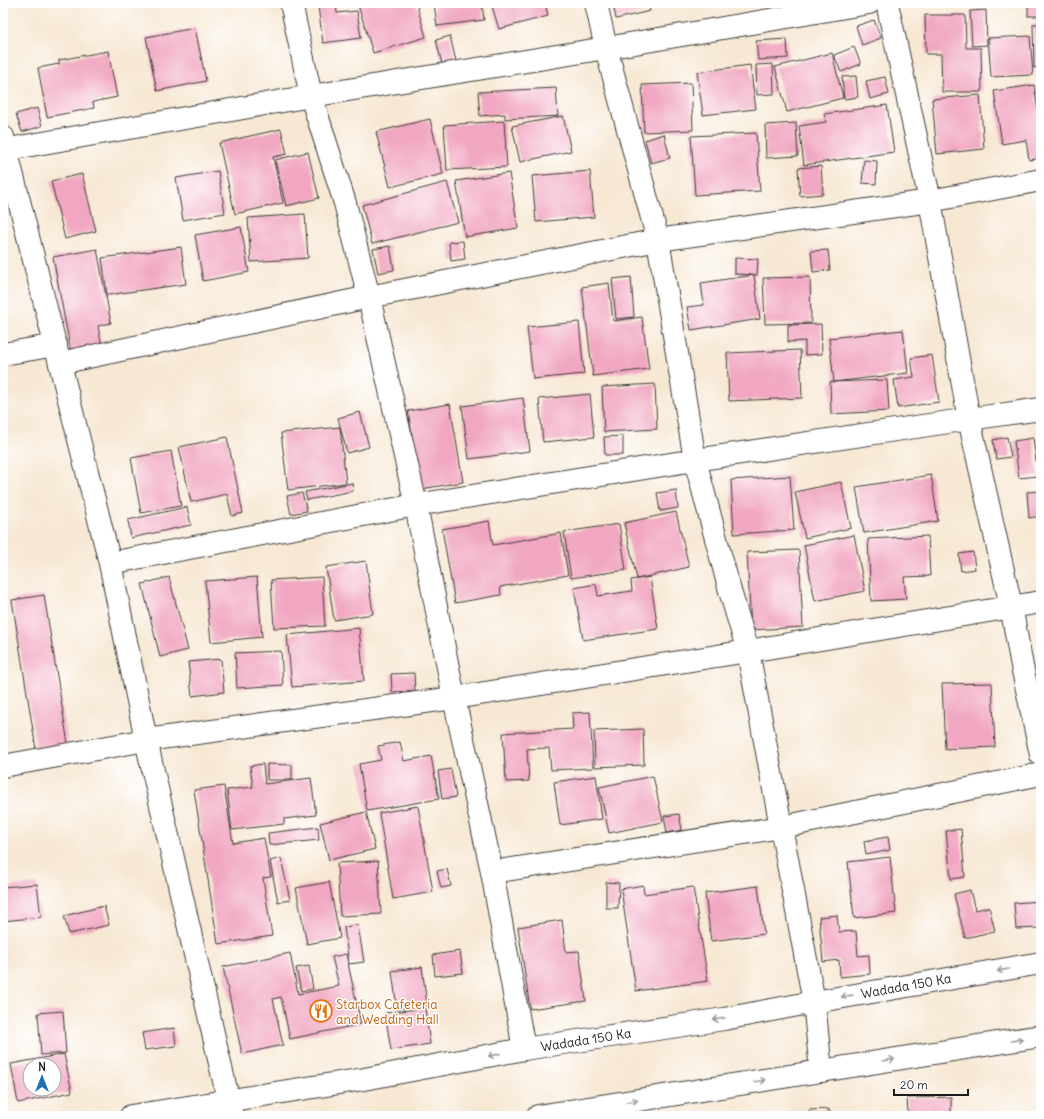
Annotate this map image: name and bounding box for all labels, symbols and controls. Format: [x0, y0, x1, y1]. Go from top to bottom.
one-way arrow [996, 966, 1009, 974]
street label: Wadada 150 Ka [859, 970, 953, 1002]
one-way arrow [841, 993, 854, 1001]
place label: Starbox Cafeteria and Wedding Hall [336, 996, 439, 1028]
restaurant icon: Starbox Cafeteria and Wedding Hall [308, 998, 334, 1024]
one-way arrow [713, 1015, 726, 1023]
street label: Wadada 150 Ka [539, 1024, 633, 1056]
one-way arrow [1010, 1035, 1023, 1043]
one-way arrow [488, 1051, 501, 1059]
one-way arrow [882, 1056, 895, 1064]
north arrow [22, 1057, 62, 1097]
text: N [38, 1060, 46, 1074]
scale bar [894, 1071, 968, 1097]
one-way arrow [753, 1076, 766, 1084]
text: 20 m [900, 1077, 928, 1092]
one-way arrow [625, 1097, 638, 1105]

